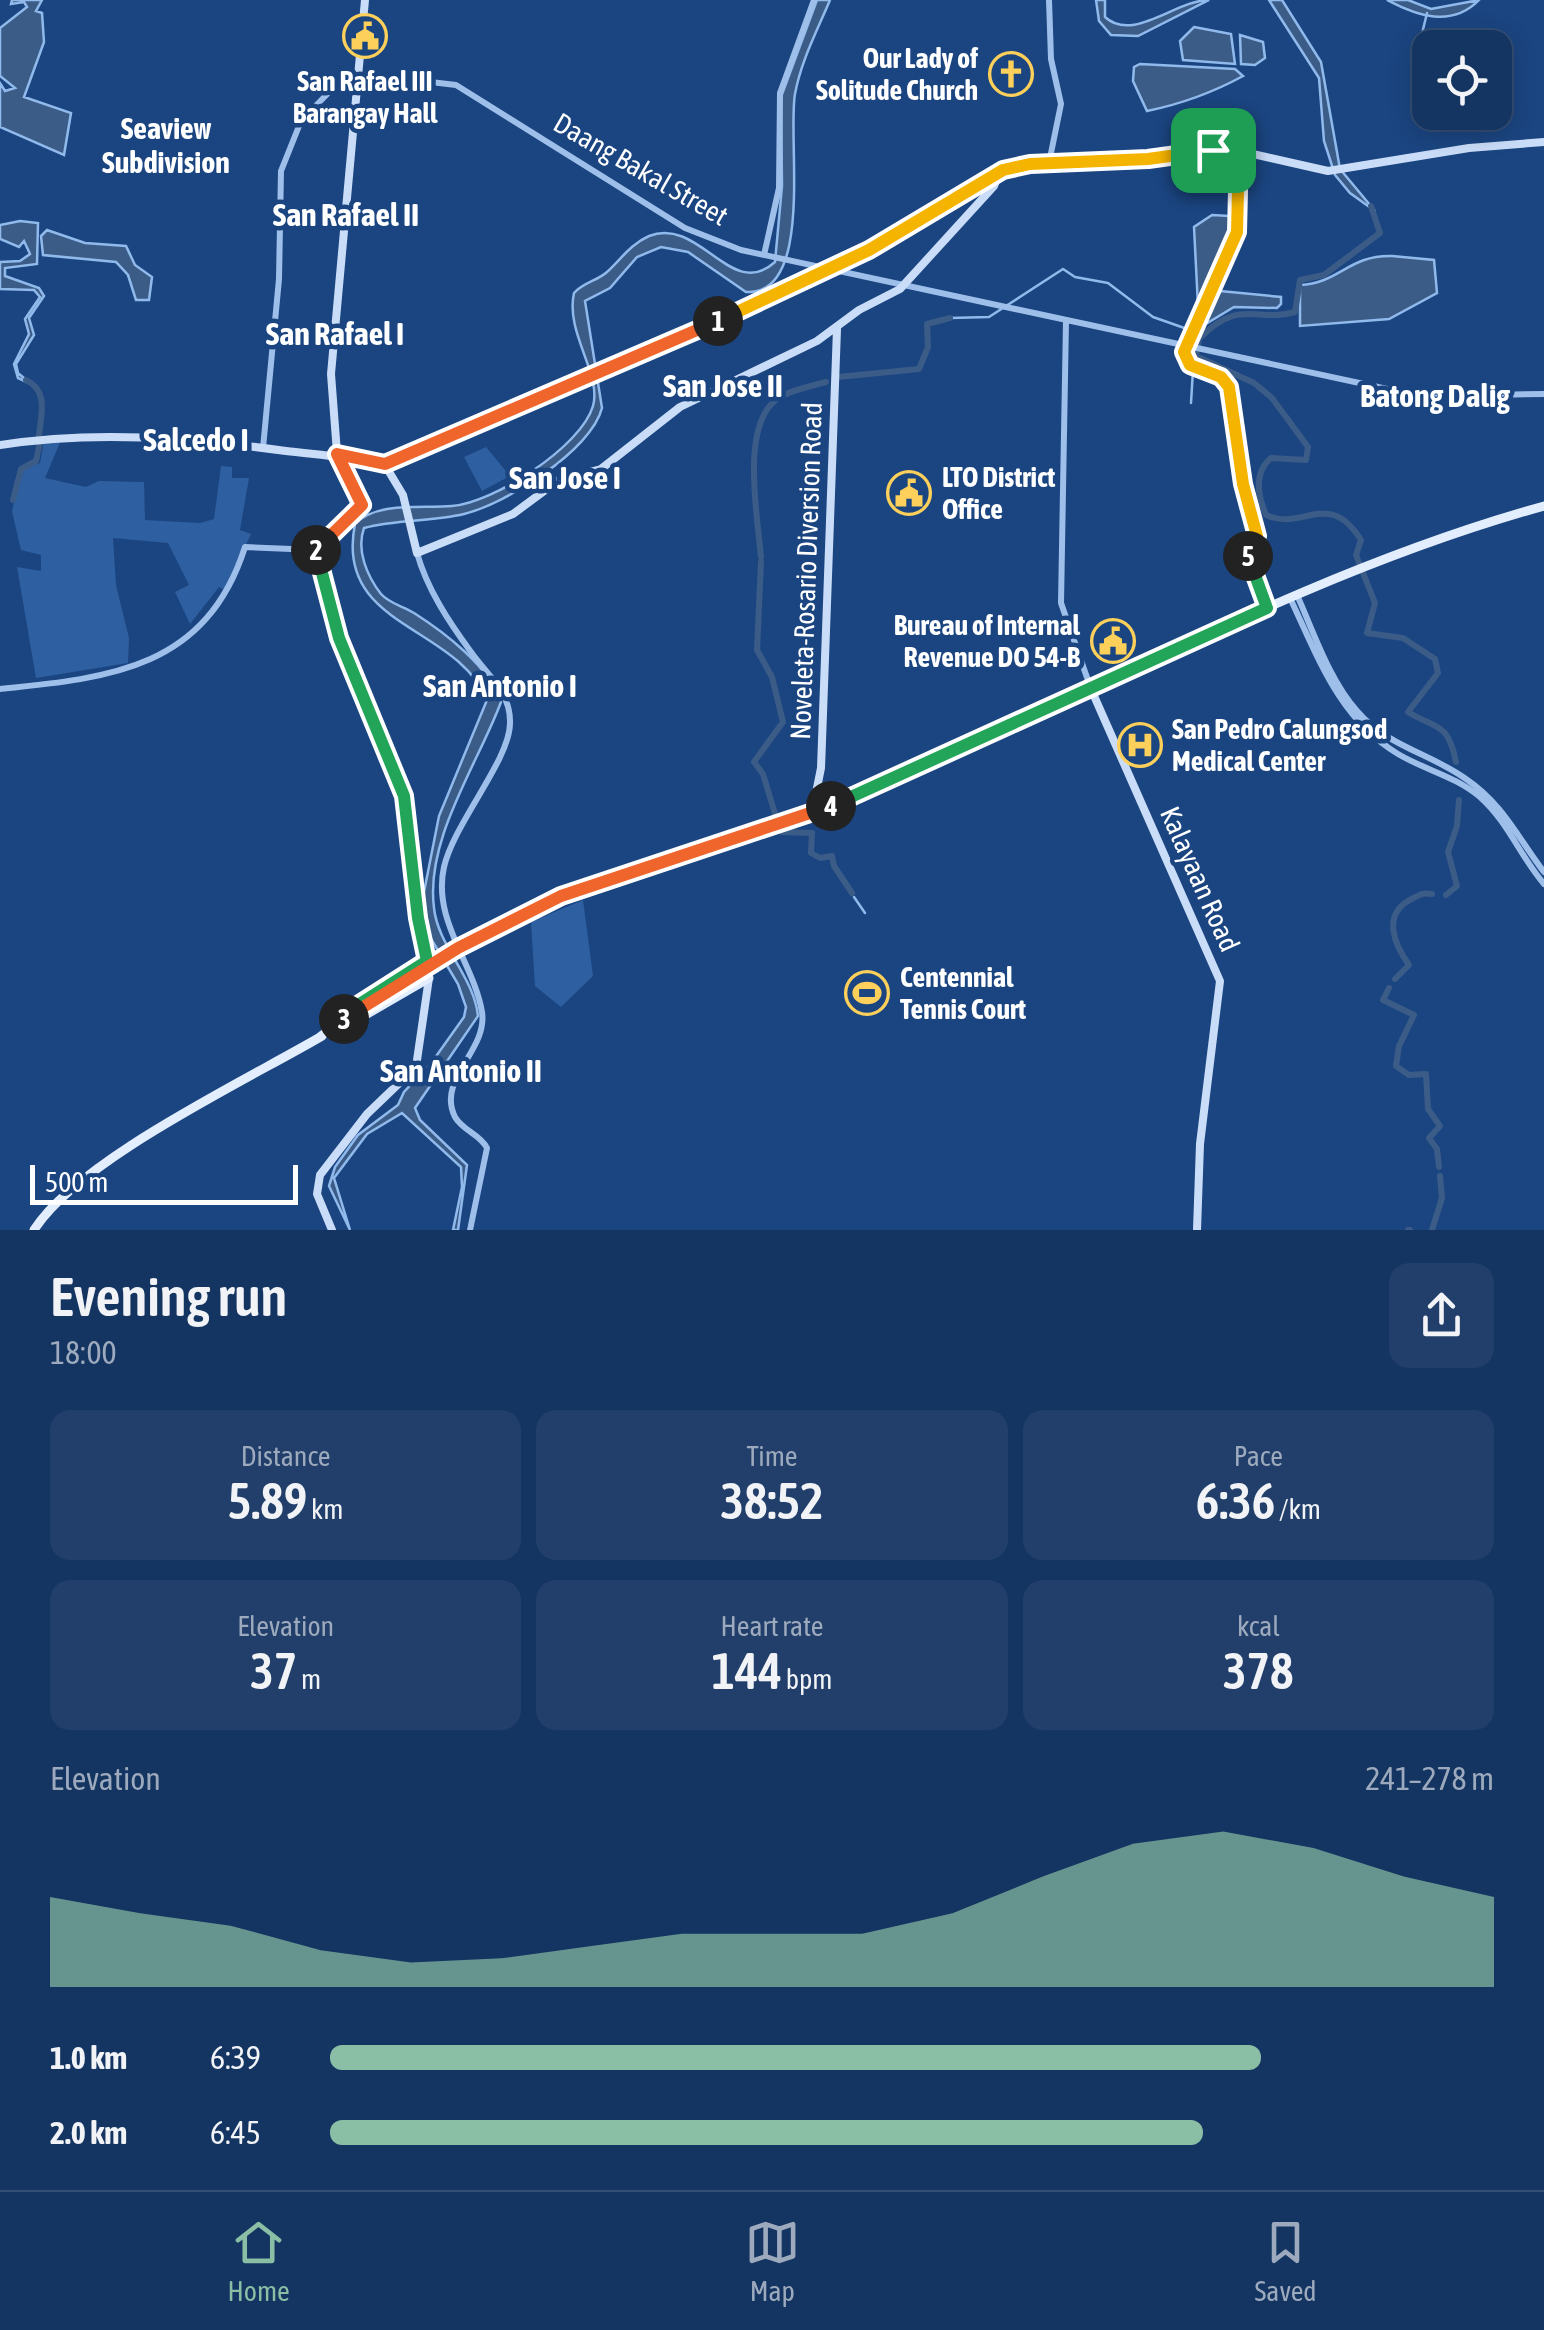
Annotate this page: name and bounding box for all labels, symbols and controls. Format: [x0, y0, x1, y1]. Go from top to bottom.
public building icon: San Rafael III Barangay Hall [342, 13, 388, 59]
map controls [1412, 30, 1512, 130]
button: locate [1412, 30, 1512, 130]
place label: Our Lady of Solitude Church [816, 42, 978, 106]
church icon: Our Lady of Solitude Church [988, 51, 1034, 97]
place label: San Rafael III Barangay Hall [293, 65, 438, 129]
street label: Daang Bakal Street [548, 106, 734, 232]
pin [1171, 108, 1256, 193]
district label: Seaview Subdivision [102, 111, 230, 179]
icon: arrive [1186, 123, 1241, 178]
district label: San Rafael II [273, 196, 419, 233]
pin: 1 [693, 296, 743, 346]
text: 1 [711, 305, 725, 337]
district label: San Rafael I [266, 315, 404, 352]
district label: San Jose II [663, 367, 783, 404]
district label: Batong Dalig [1360, 377, 1510, 414]
street label: Noveleta-Rosario Diversion Road [784, 402, 828, 740]
district label: Salcedo I [143, 421, 249, 458]
district label: San Jose I [509, 459, 621, 496]
place label: LTO District Office [942, 461, 1055, 525]
public building icon: LTO District Office [886, 470, 932, 516]
pin: 2 [291, 525, 341, 575]
pin: 5 [1223, 531, 1273, 581]
text: 2 [309, 534, 323, 566]
text: 5 [1241, 540, 1255, 572]
place label: Bureau of Internal Revenue DO 54-B [894, 609, 1081, 673]
public building icon: Bureau of Internal Revenue DO 54-B [1090, 618, 1136, 664]
district label: San Antonio I [423, 667, 577, 704]
place label: San Pedro Calungsod Medical Center [1172, 713, 1387, 777]
hospital icon: San Pedro Calungsod Medical Center [1117, 722, 1163, 768]
pin: 4 [806, 781, 856, 831]
text: 4 [824, 790, 838, 822]
street label: Kalayaan Road [1154, 802, 1246, 956]
place label: Centennial Tennis Court [900, 961, 1026, 1025]
sports icon: Centennial Tennis Court [844, 970, 890, 1016]
pin: 3 [319, 994, 369, 1044]
text: 3 [337, 1003, 351, 1035]
district label: San Antonio II [380, 1052, 542, 1089]
scale bar [30, 1160, 298, 1204]
text: 500 m [45, 1166, 108, 1198]
button: share [1389, 1263, 1494, 1368]
text: Evening run [50, 1265, 287, 1328]
text: 18:00 [50, 1334, 117, 1371]
text: Distance [241, 1440, 331, 1472]
text: Time [746, 1440, 798, 1472]
text: Pace [1234, 1440, 1283, 1472]
text: 5.89 [228, 1472, 307, 1530]
text: 38:52 [721, 1472, 823, 1530]
text: 6:36 [1196, 1472, 1275, 1530]
text: km [307, 1493, 344, 1525]
text: /km [1275, 1493, 1321, 1525]
text: Elevation [237, 1610, 334, 1642]
text: Heart rate [720, 1610, 824, 1642]
text: kcal [1237, 1610, 1280, 1642]
text: 37 [250, 1642, 297, 1700]
text: 144 [711, 1642, 782, 1700]
text: 378 [1223, 1642, 1294, 1700]
text: m [297, 1663, 321, 1695]
text: bpm [782, 1663, 833, 1695]
text: Elevation [50, 1760, 161, 1797]
text: 241–278 m [1365, 1760, 1494, 1797]
text: 1.0 km [50, 2039, 127, 2076]
text: 6:39 [210, 2039, 261, 2076]
text: 2.0 km [50, 2114, 127, 2151]
text: 6:45 [210, 2114, 261, 2151]
tab: Home [227, 2215, 290, 2307]
tab: Map [745, 2215, 800, 2307]
tab: Saved [1255, 2215, 1317, 2307]

